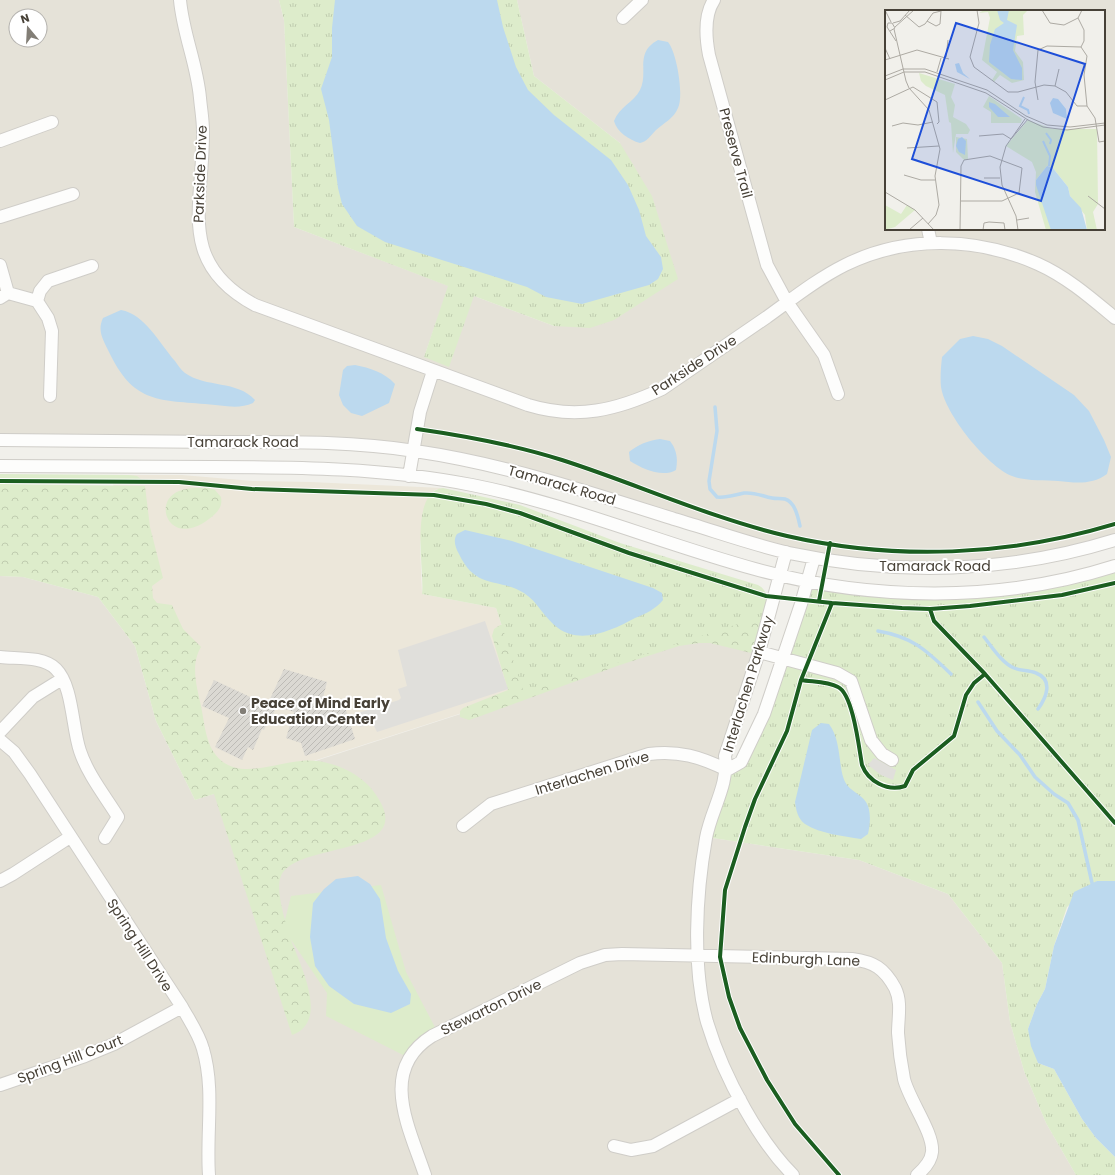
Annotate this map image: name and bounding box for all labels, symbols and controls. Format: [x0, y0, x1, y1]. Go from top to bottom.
north arrow [8, 8, 48, 48]
text: N [18, 10, 31, 27]
inset map [885, 10, 1105, 230]
street label: Preserve Trail [714, 106, 758, 200]
street label: Parkside Drive [188, 124, 212, 223]
street label: Parkside Drive [648, 330, 741, 400]
street label: Tamarack Road [187, 432, 299, 452]
street label: Tamarack Road [506, 460, 618, 510]
street label: Tamarack Road [879, 556, 991, 576]
street label: Interlachen Parkway [718, 613, 778, 755]
place label: Peace of Mind Early Education Center [251, 693, 390, 729]
marker: Peace of Mind Early Education Center [238, 706, 248, 716]
street label: Interlachen Drive [533, 746, 652, 800]
street label: Spring Hill Drive [102, 895, 178, 996]
street label: Edinburgh Lane [752, 947, 861, 971]
street label: Stewarton Drive [437, 974, 545, 1040]
street label: Spring Hill Court [14, 1030, 126, 1088]

